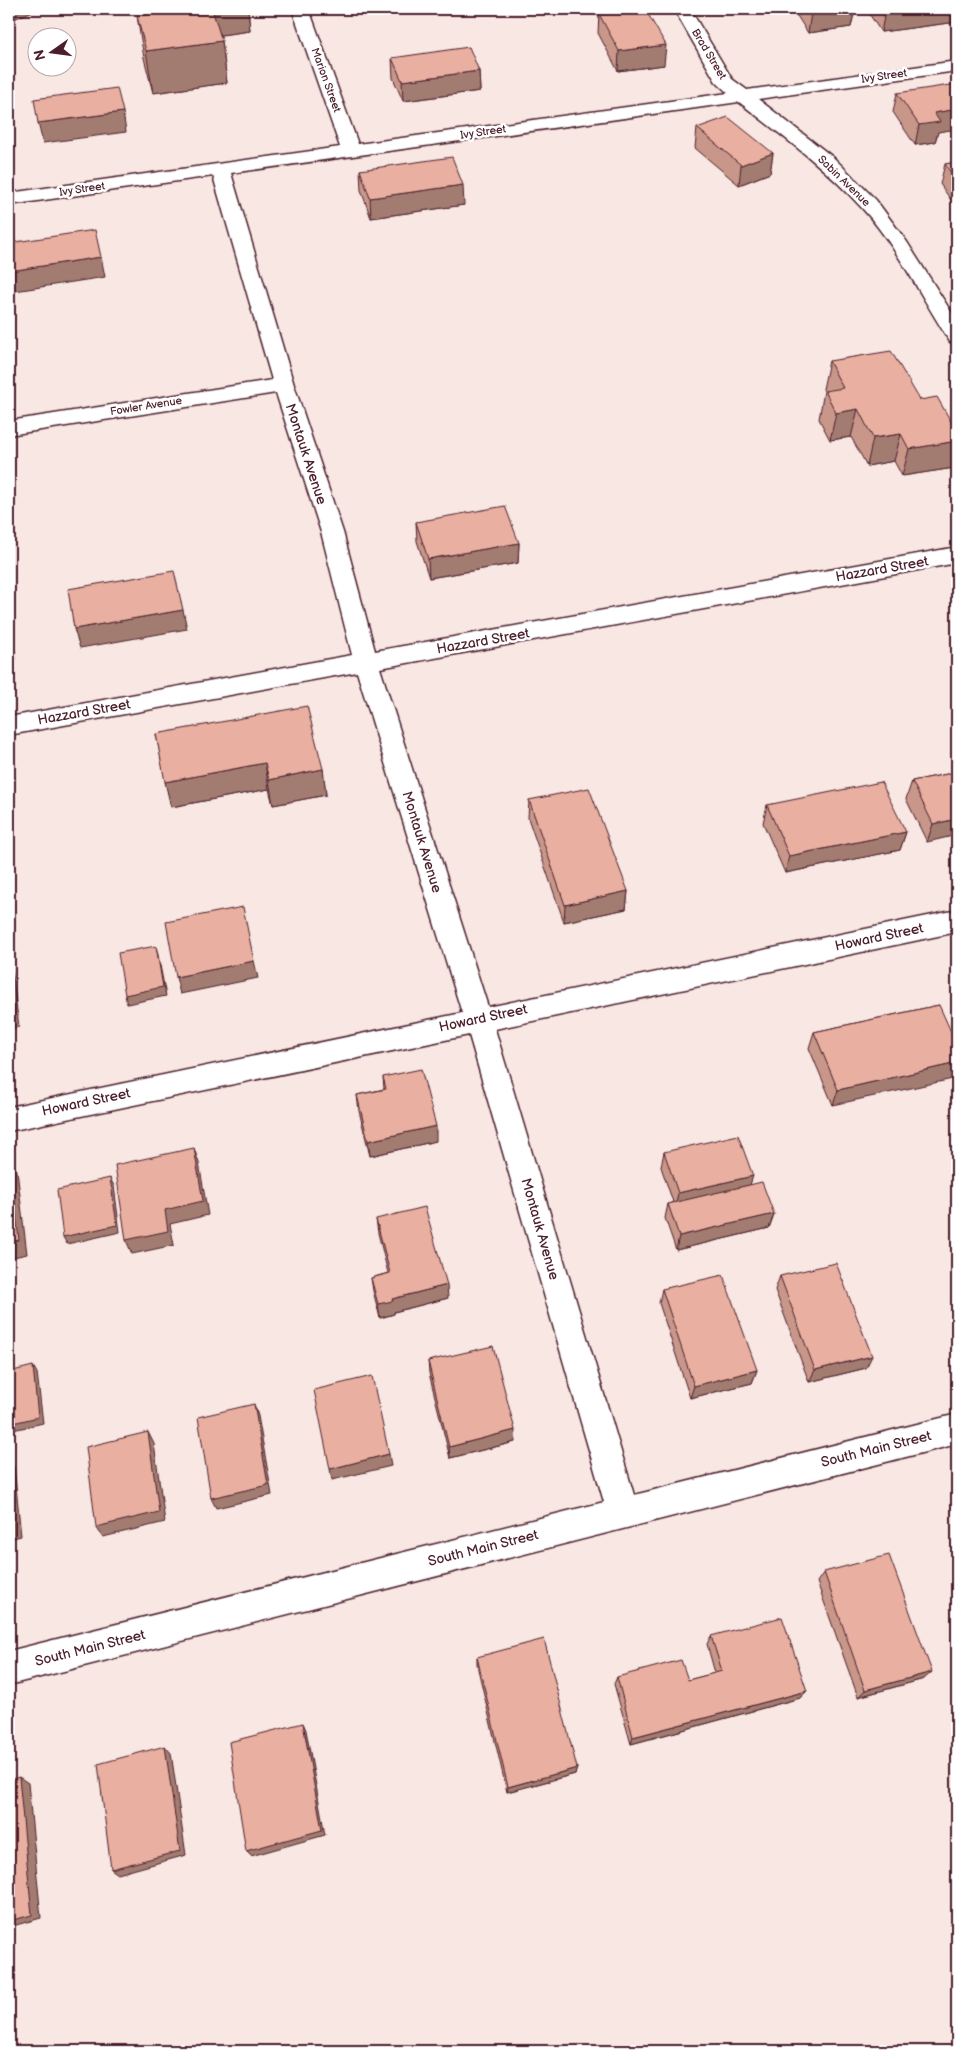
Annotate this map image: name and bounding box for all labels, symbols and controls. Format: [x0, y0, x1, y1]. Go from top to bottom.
street label: Brad Street [689, 26, 730, 82]
north arrow [28, 28, 78, 78]
street label: Marion Street [308, 46, 344, 115]
text: N [30, 48, 49, 62]
street label: Ivy Street [860, 66, 908, 86]
street label: Ivy Street [459, 122, 507, 142]
street label: Sabin Avenue [815, 153, 873, 210]
street label: Ivy Street [58, 179, 106, 199]
street label: Fowler Avenue [109, 394, 183, 418]
street label: Montauk Avenue [282, 401, 330, 507]
street label: Hazzard Street [834, 552, 930, 586]
street label: Hazzard Street [435, 624, 531, 658]
street label: Hazzard Street [36, 695, 132, 729]
street label: Montauk Avenue [398, 789, 446, 895]
street label: Howard Street [833, 919, 926, 955]
street label: Howard Street [437, 1000, 530, 1036]
street label: Howard Street [40, 1084, 133, 1120]
street label: Montauk Avenue [517, 1176, 563, 1282]
street label: South Main Street [819, 1427, 934, 1471]
street label: South Main Street [426, 1526, 541, 1570]
street label: South Main Street [33, 1626, 148, 1670]

